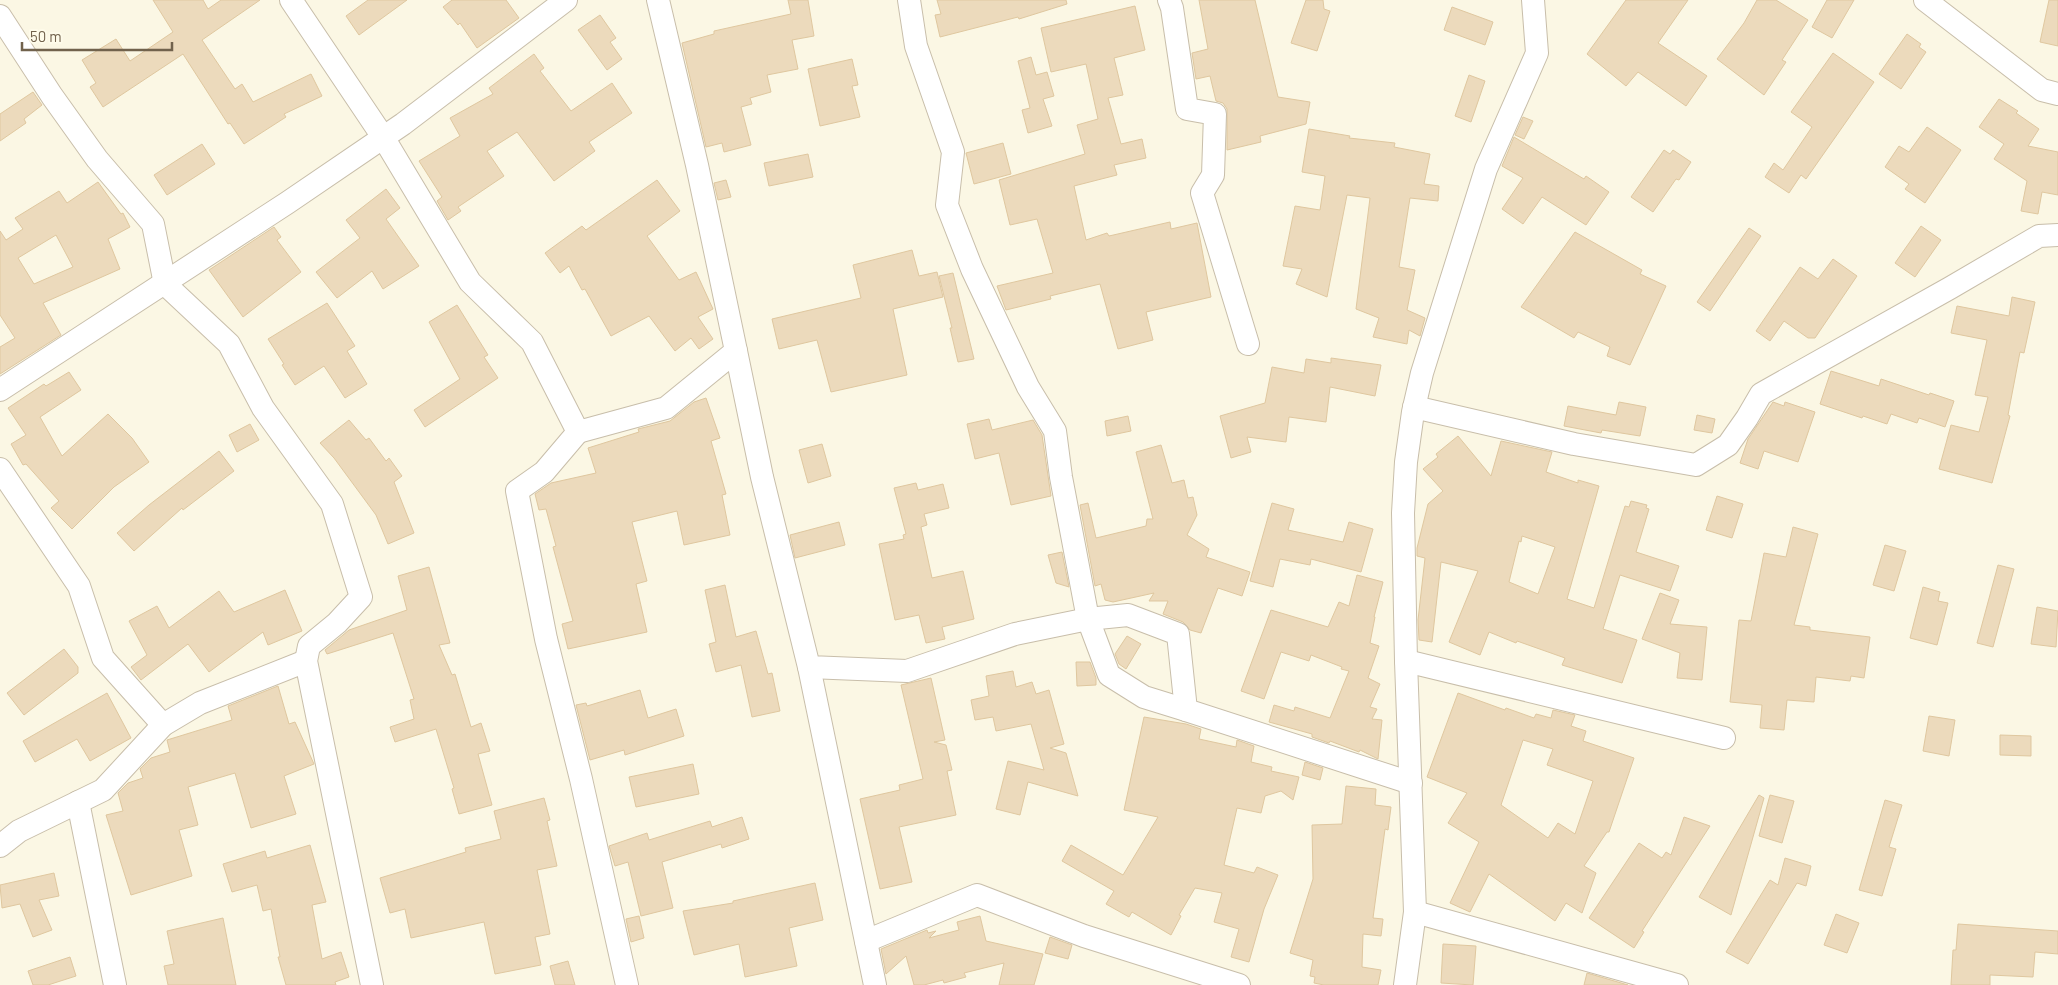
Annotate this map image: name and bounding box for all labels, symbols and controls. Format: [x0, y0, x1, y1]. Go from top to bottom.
scale bar [22, 20, 172, 52]
text: 50 m [30, 27, 62, 45]

